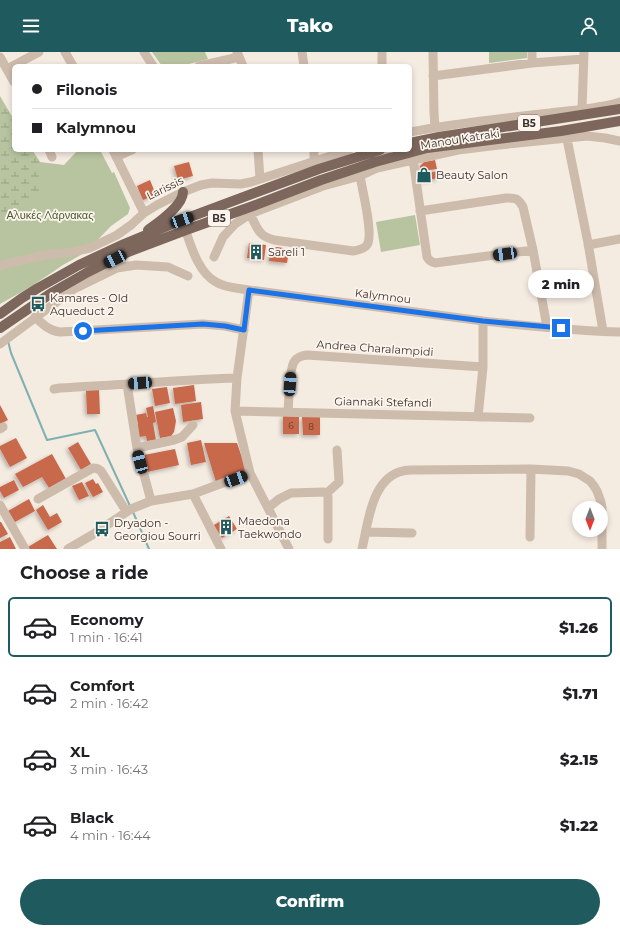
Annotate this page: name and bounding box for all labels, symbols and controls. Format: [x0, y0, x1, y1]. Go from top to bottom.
icon: menu [20, 15, 42, 37]
text: Tako [287, 15, 333, 37]
icon: person [578, 15, 600, 37]
text: Filonois [56, 80, 117, 99]
road number: B5 [518, 115, 540, 131]
text: Kalymnou [56, 118, 136, 137]
street label: Manou Katraki [419, 126, 501, 152]
shop icon: Beauty Salon [415, 166, 433, 184]
place label: Beauty Salon [436, 168, 508, 182]
street label: Larissis [144, 173, 186, 203]
park label: Αλυκές Λάρνακας [6, 208, 94, 222]
car [169, 210, 195, 230]
road number: B5 [208, 210, 230, 226]
building icon: Sareli 1 [247, 243, 265, 261]
place label: Sareli 1 [268, 245, 305, 259]
car [492, 246, 518, 262]
car [102, 248, 128, 270]
callout: 2 min [528, 270, 594, 298]
text: 2 min [542, 276, 580, 292]
street label: Kalymnou [354, 286, 412, 306]
place label: Kamares - Old Aqueduct 2 [50, 291, 128, 318]
bus stop icon: Kamares - Old Aqueduct 2 [29, 295, 47, 313]
route end [552, 319, 570, 337]
route start [74, 322, 92, 340]
street label: Andrea Charalampidi [316, 337, 434, 359]
car [283, 372, 297, 396]
car [128, 376, 152, 390]
street label: Giannaki Stefandi [334, 394, 432, 410]
house number: 6 [288, 420, 294, 431]
house number: 8 [308, 421, 314, 432]
car [131, 449, 149, 475]
car [223, 469, 249, 489]
north arrow [572, 501, 608, 537]
map controls [572, 501, 608, 537]
place label: Maedona Taekwondo [238, 514, 302, 541]
place label: Dryadon - Georgiou Sourri [114, 516, 201, 543]
building icon: Maedona Taekwondo [217, 518, 235, 536]
bus stop icon: Dryadon - Georgiou Sourri [93, 520, 111, 538]
text: Choose a ride [20, 562, 148, 584]
icon: car [22, 609, 58, 645]
text: Economy [70, 610, 143, 629]
text: $1.26 [559, 618, 598, 637]
text: 1 min · 16:41 [70, 629, 143, 645]
icon: car [22, 675, 58, 711]
text: Comfort [70, 676, 135, 695]
text: $1.71 [563, 684, 598, 703]
text: 2 min · 16:42 [70, 695, 148, 711]
icon: car [22, 741, 58, 777]
text: XL [70, 742, 89, 761]
text: $2.15 [560, 750, 598, 769]
text: 3 min · 16:43 [70, 761, 148, 777]
icon: car [22, 807, 58, 843]
text: Black [70, 808, 114, 827]
text: $1.22 [560, 816, 598, 835]
text: 4 min · 16:44 [70, 827, 151, 843]
button: Confirm [20, 879, 600, 925]

